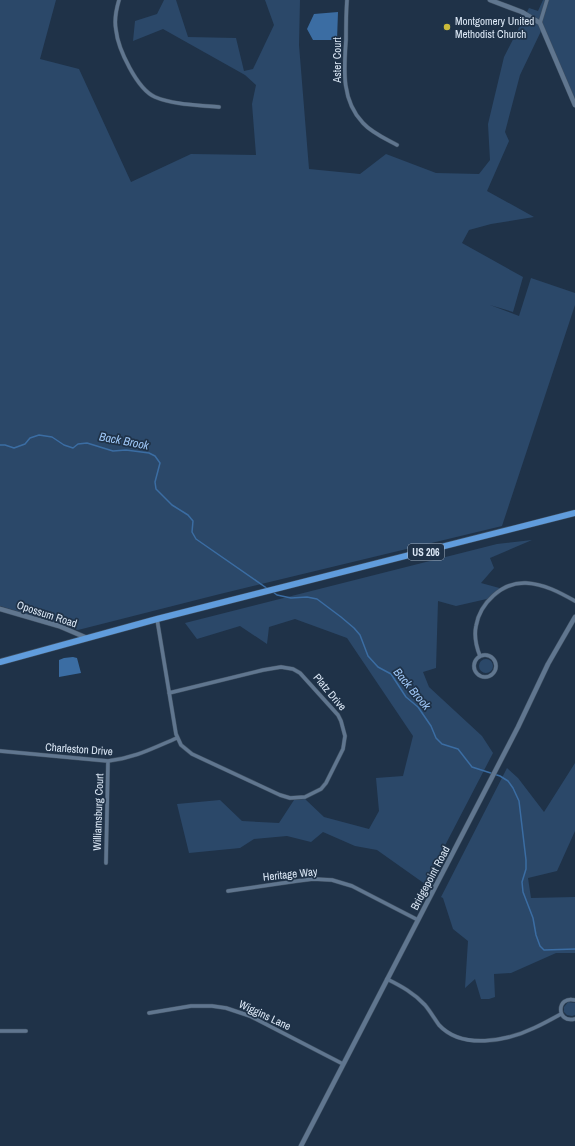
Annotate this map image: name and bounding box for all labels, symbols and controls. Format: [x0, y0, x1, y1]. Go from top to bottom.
place label: Montgomery United Methodist Church [455, 14, 534, 41]
marker: Montgomery United Methodist Church [442, 22, 452, 32]
street label: Aster Court [330, 37, 344, 84]
water label: Back Brook [98, 428, 151, 454]
road number: US 206 [408, 544, 444, 560]
street label: Opossum Road [15, 598, 79, 630]
water label: Back Brook [390, 665, 435, 714]
street label: Platz Drive [310, 671, 350, 713]
street label: Charleston Drive [45, 740, 113, 758]
street label: Williamsburg Court [90, 773, 106, 851]
street label: Bridgepoint Road [407, 843, 453, 913]
street label: Heritage Way [262, 864, 318, 884]
street label: Wiggins Lane [237, 997, 293, 1033]

